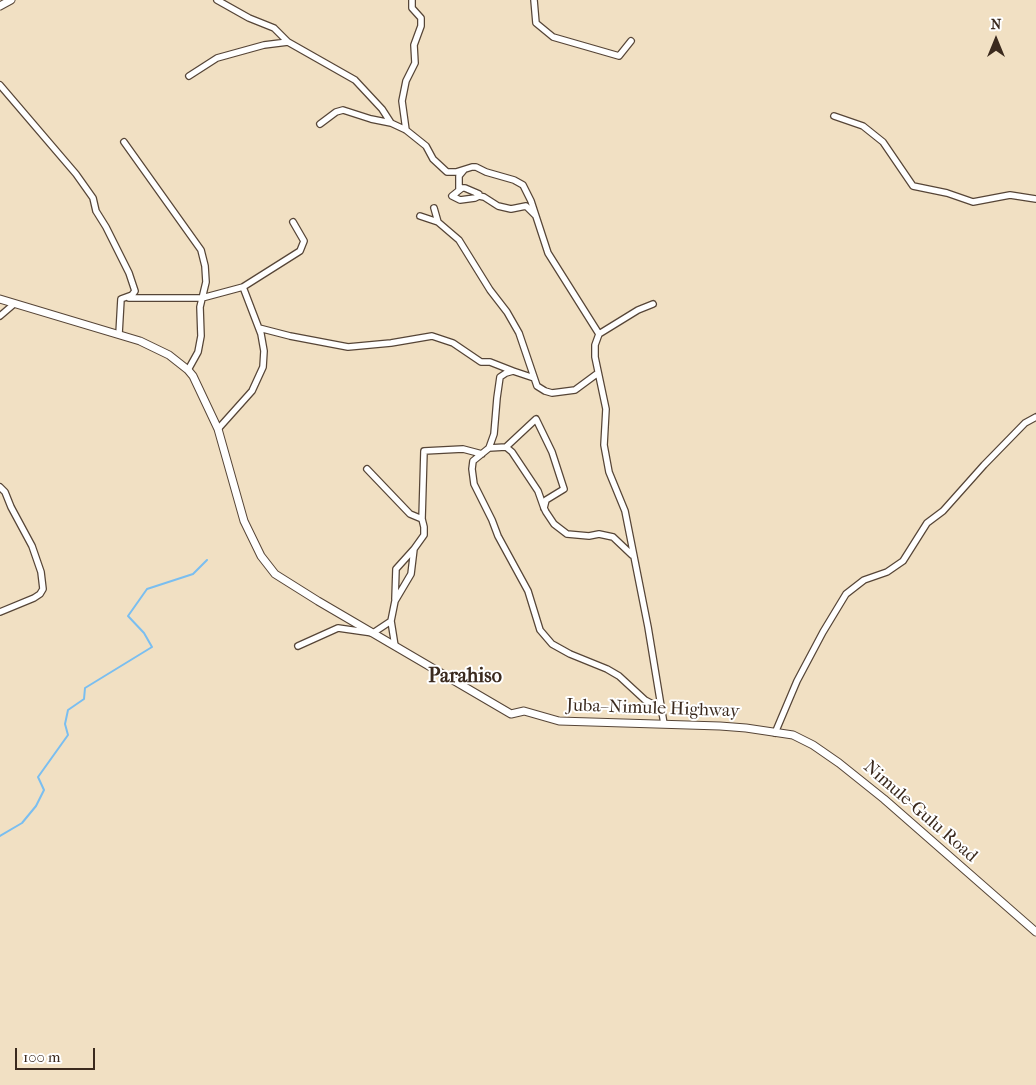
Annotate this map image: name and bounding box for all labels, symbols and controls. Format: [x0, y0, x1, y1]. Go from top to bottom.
north arrow [971, 15, 1021, 65]
text: N [991, 16, 1001, 33]
district label: Parahiso [428, 665, 502, 689]
street label: Juba–Nimule Highway [566, 695, 740, 723]
street label: Nimule-Gulu Road [859, 757, 981, 867]
scale bar [18, 1038, 98, 1070]
text: 100 m [23, 1048, 61, 1066]

